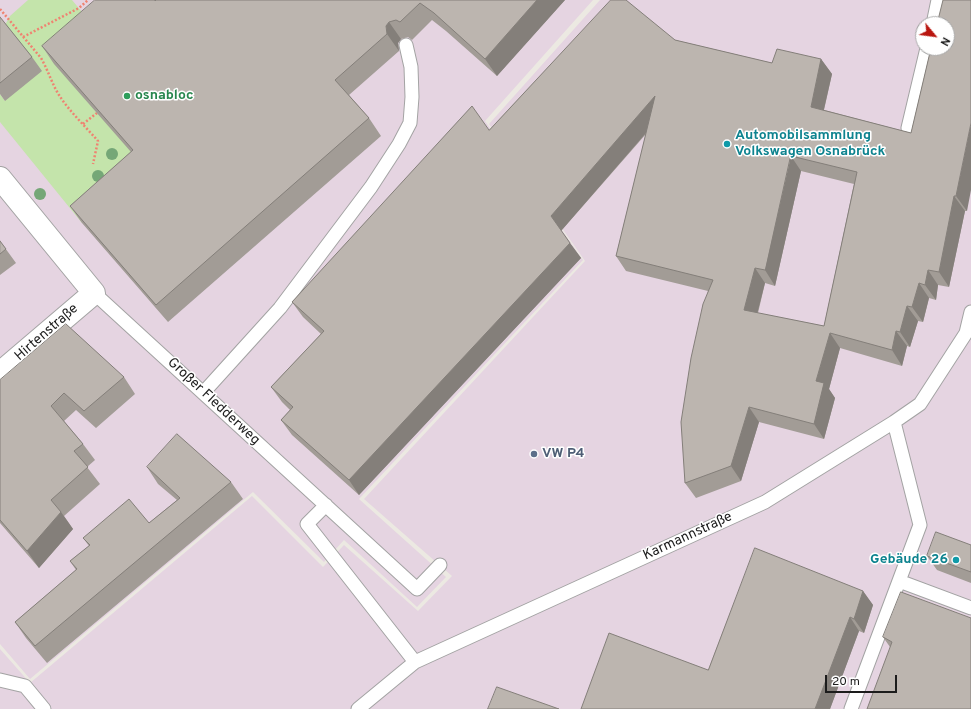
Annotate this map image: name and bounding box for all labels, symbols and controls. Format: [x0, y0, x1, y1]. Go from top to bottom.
north arrow [915, 16, 955, 56]
text: N [937, 34, 953, 48]
place label: osnabloc [135, 88, 194, 104]
marker: osnabloc [122, 91, 132, 101]
place label: Automobilsammlung Volkswagen Osnabrück [735, 128, 885, 160]
marker: Automobilsammlung Volkswagen Osnabrück [722, 139, 732, 149]
street label: Hirtenstraße [12, 301, 82, 365]
street label: Großer Fledderweg [163, 355, 263, 449]
place label: VW P4 [542, 446, 584, 462]
marker: VW P4 [529, 449, 539, 459]
street label: Karmannstraße [641, 509, 735, 565]
place label: Gebäude 26 [870, 552, 948, 568]
marker: Gebäude 26 [951, 555, 961, 565]
scale bar [827, 667, 899, 693]
text: 20 m [832, 674, 860, 690]

